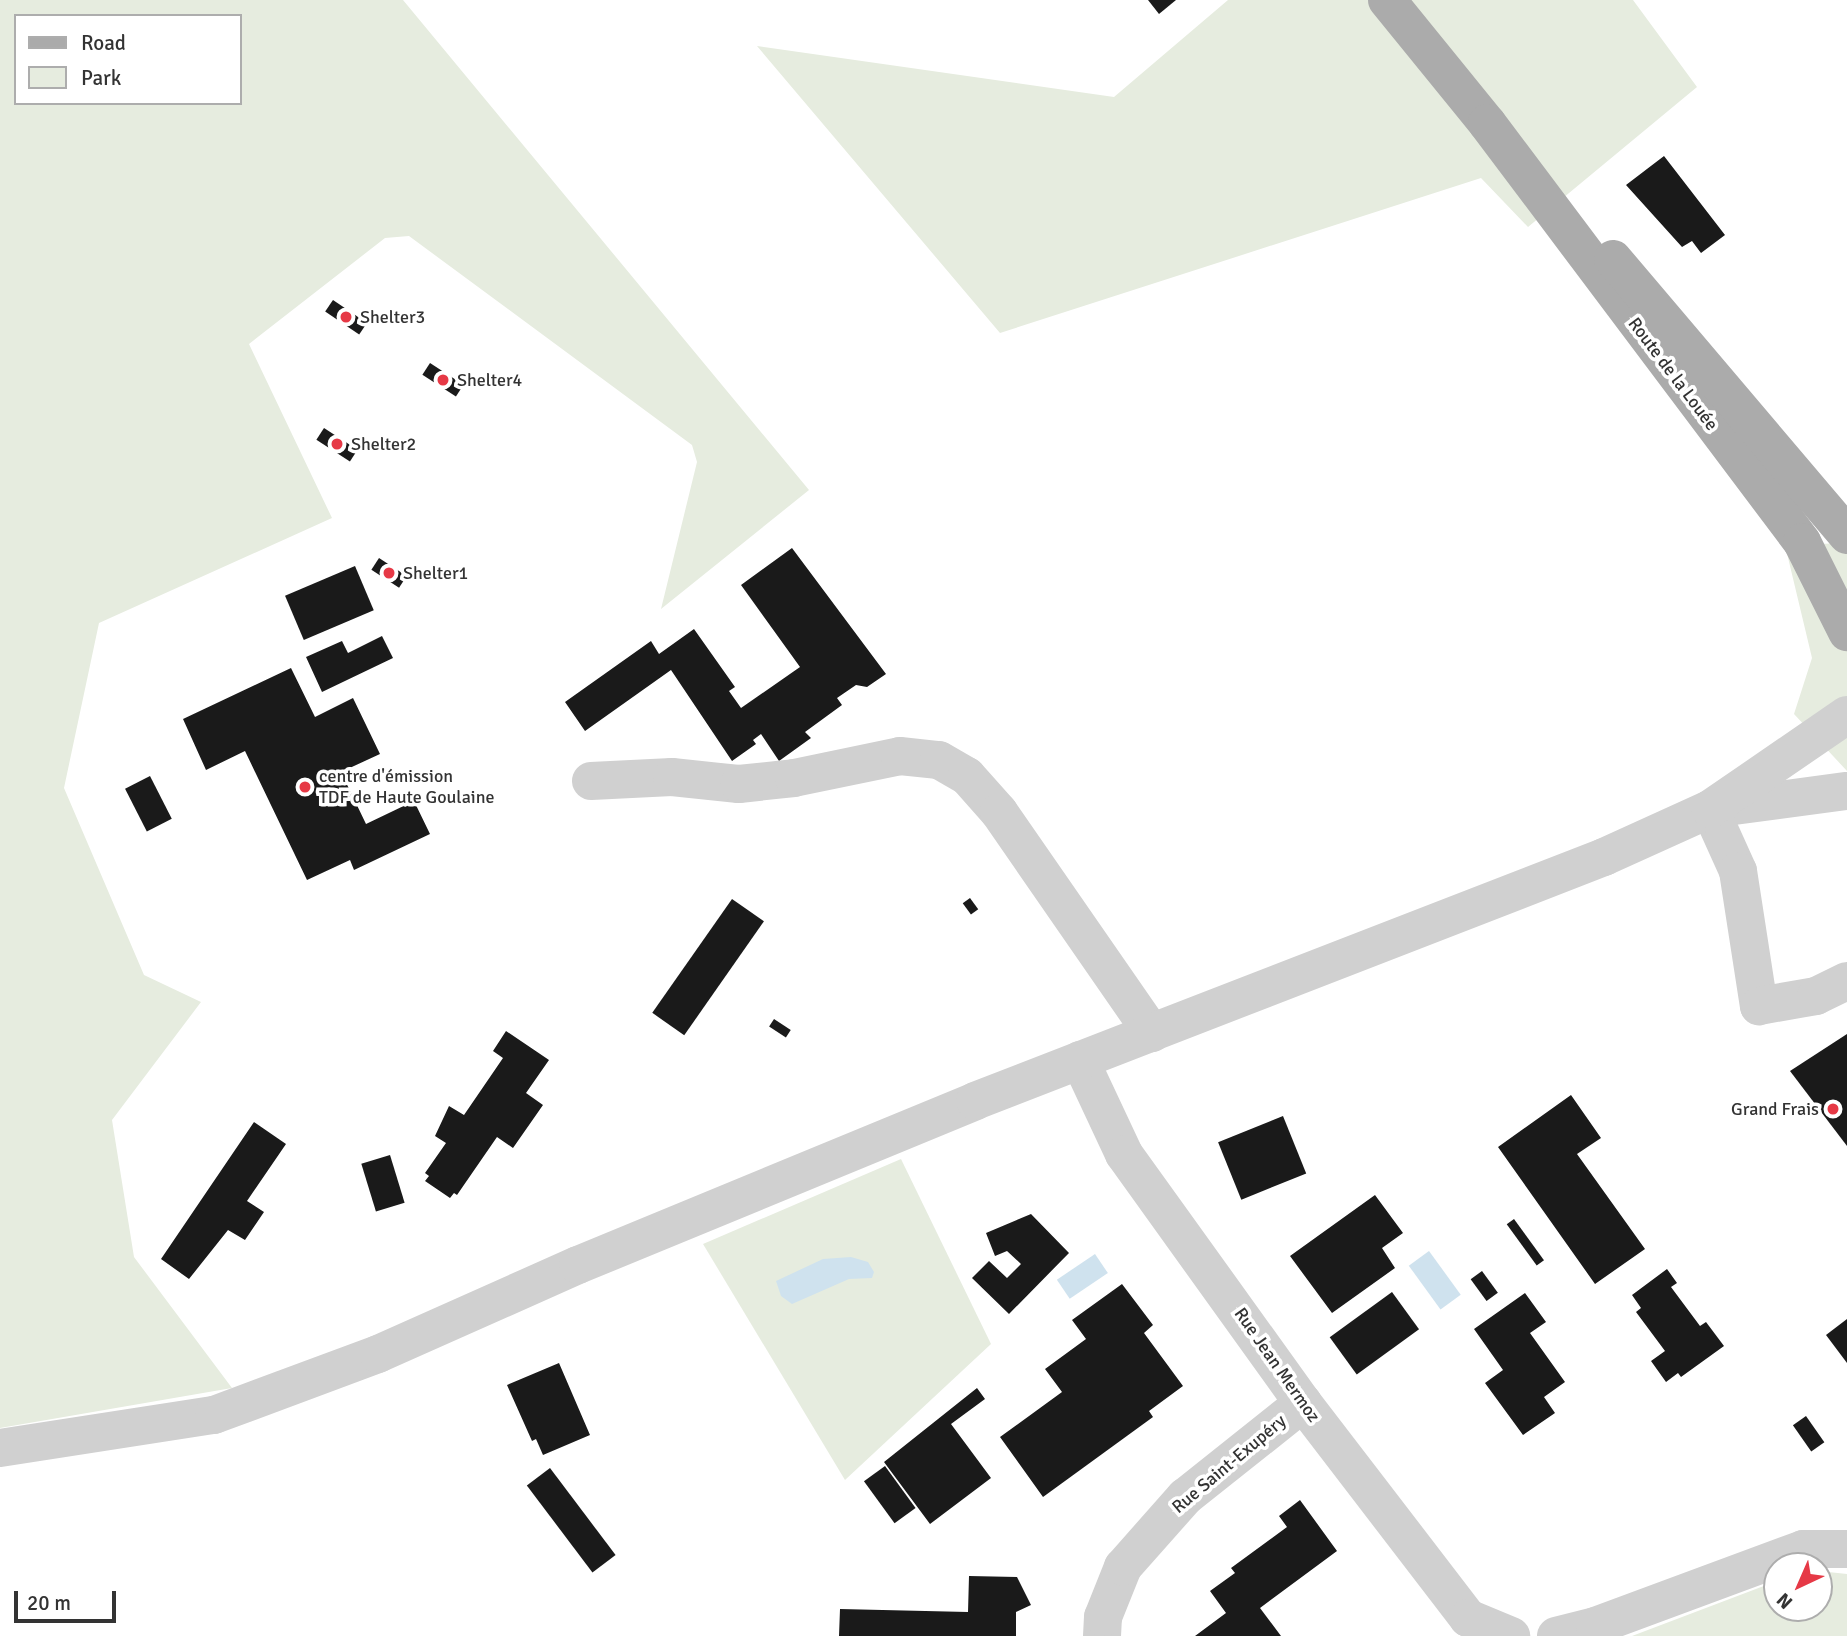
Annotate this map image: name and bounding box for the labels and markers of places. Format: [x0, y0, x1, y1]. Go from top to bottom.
place label: Shelter3 [360, 306, 425, 328]
marker: Shelter3 [338, 309, 354, 325]
place label: Shelter4 [457, 369, 522, 391]
marker: Shelter4 [435, 372, 451, 388]
place label: Shelter2 [351, 433, 416, 455]
marker: Shelter2 [329, 436, 345, 452]
place label: Shelter1 [403, 562, 468, 584]
marker: Shelter1 [381, 565, 397, 581]
place label: centre d'émission TDF de Haute Goulaine [319, 766, 495, 808]
marker: centre d'émission TDF de Haute Goulaine [297, 779, 313, 795]
place label: Grand Frais [1731, 1098, 1819, 1120]
marker: Grand Frais [1825, 1101, 1841, 1117]

